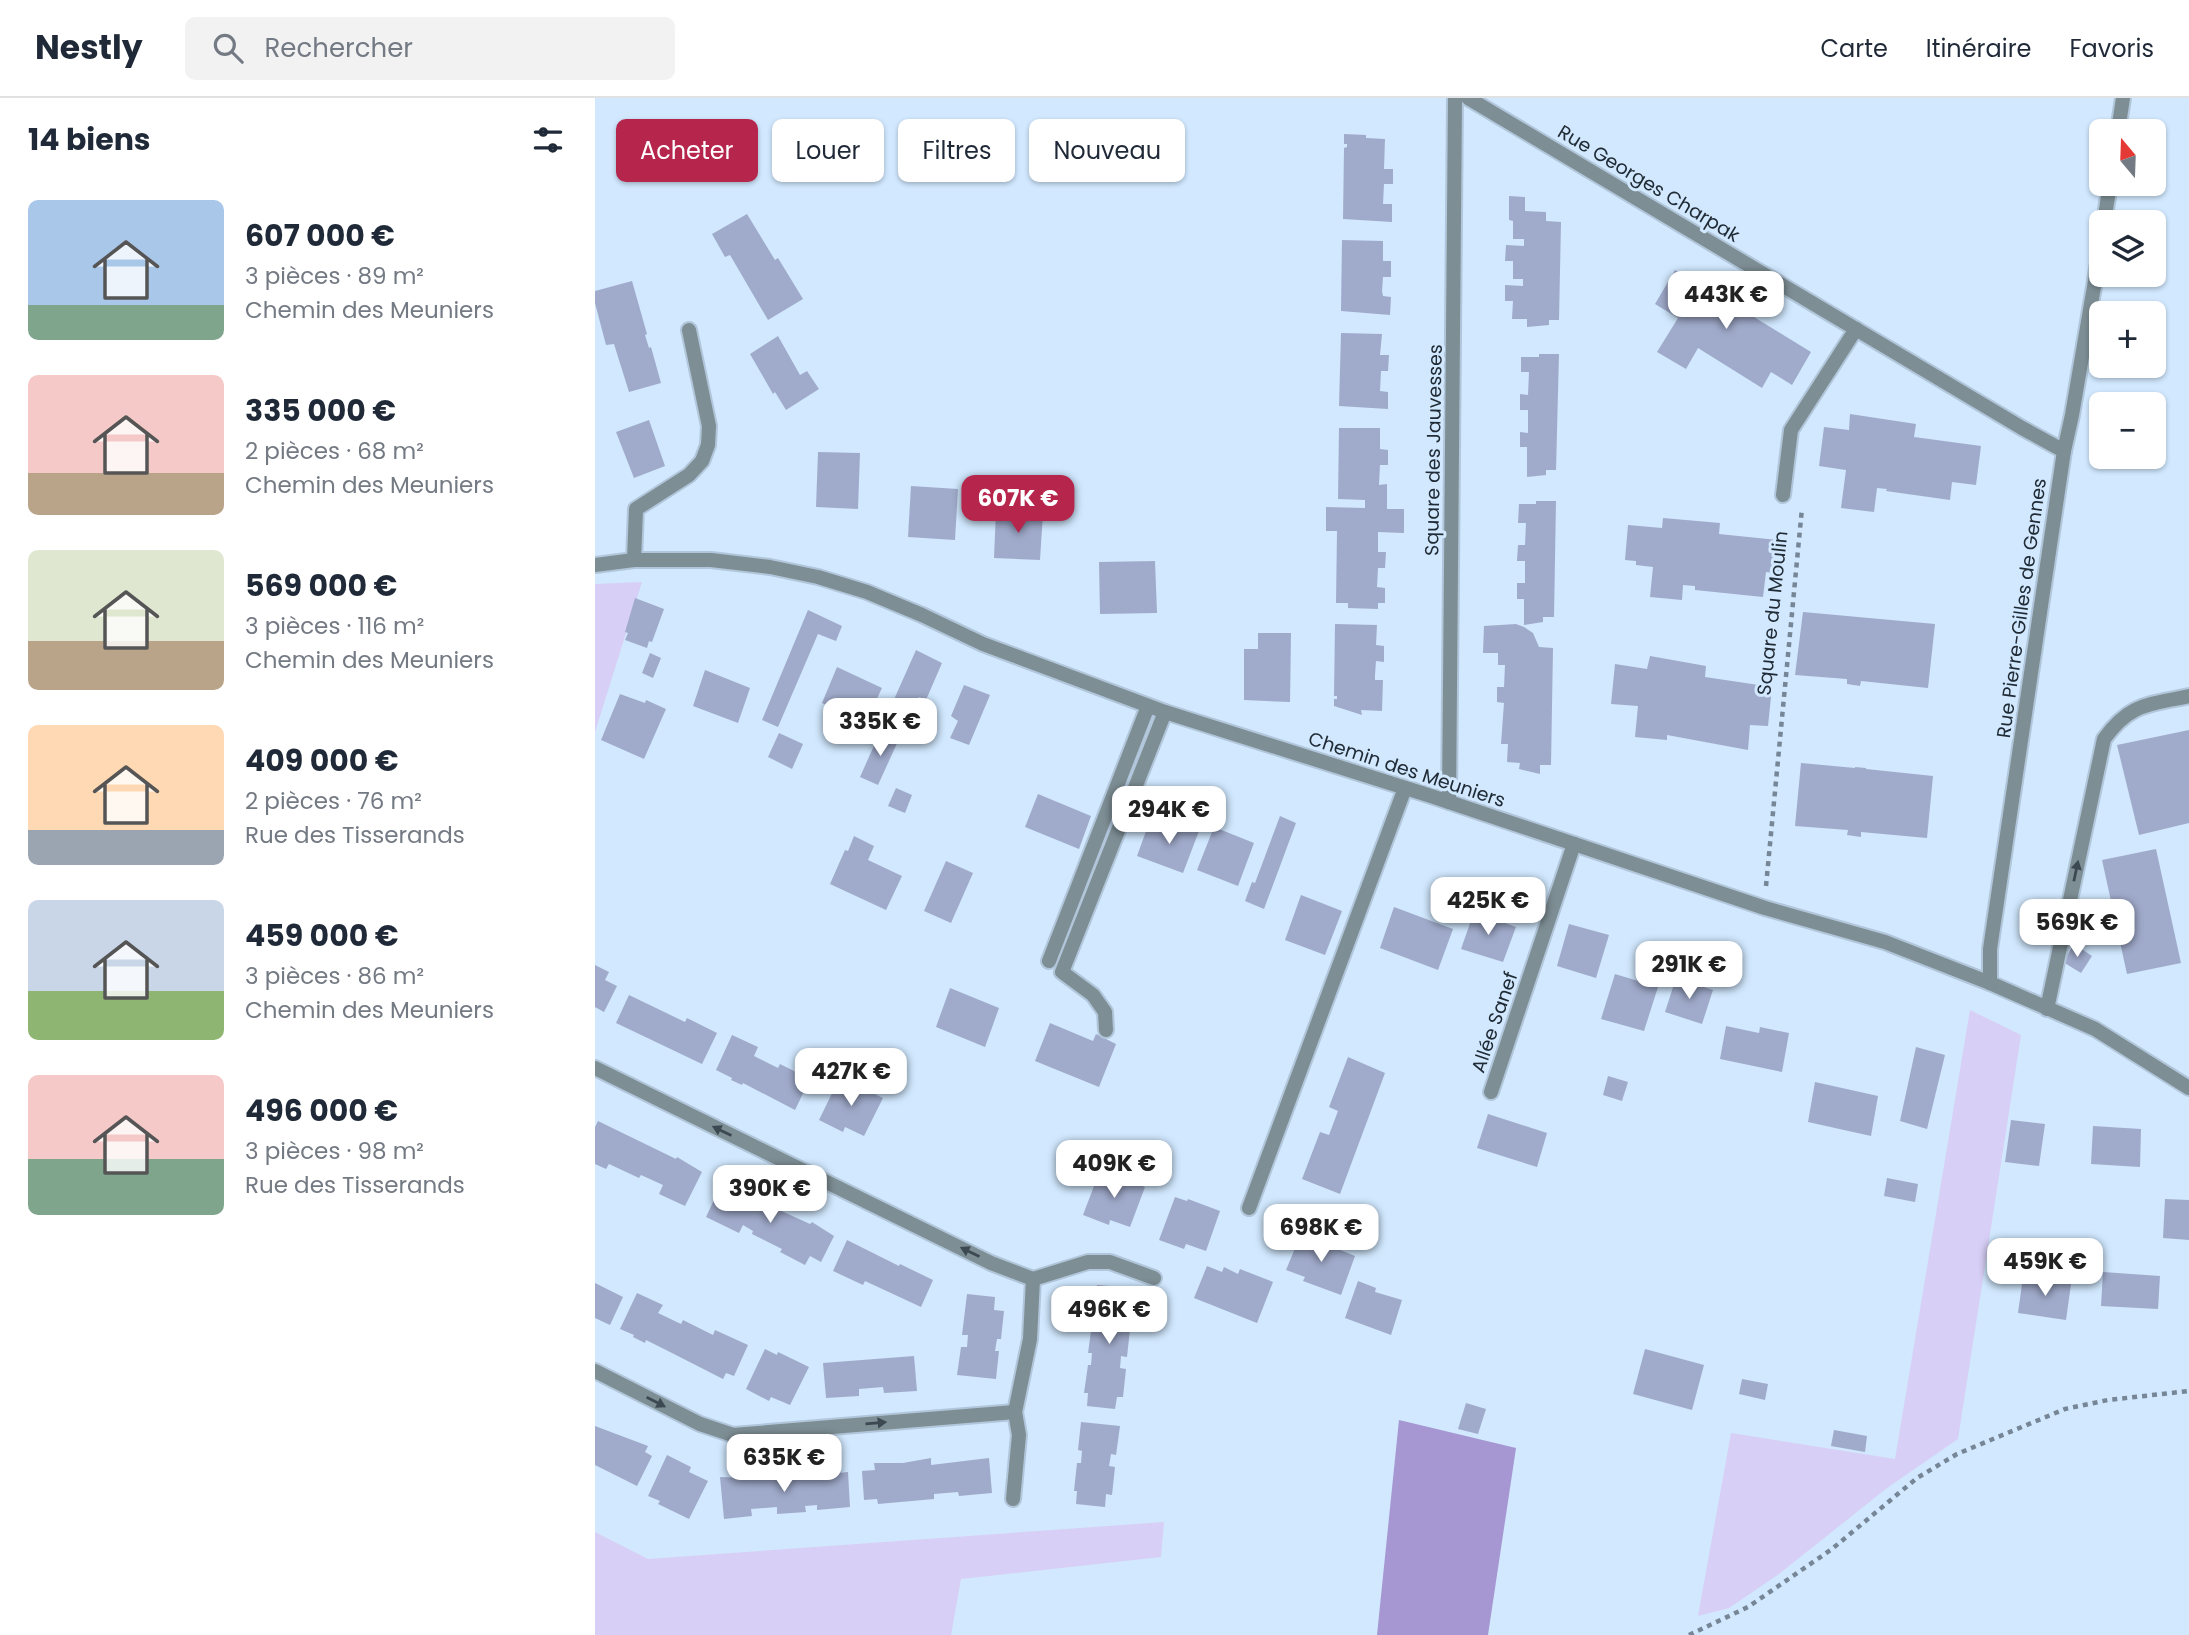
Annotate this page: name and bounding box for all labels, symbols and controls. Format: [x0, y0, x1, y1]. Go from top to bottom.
search box [185, 17, 675, 80]
text: Nestly [35, 24, 143, 71]
icon: search [209, 29, 247, 67]
text: Rechercher [265, 30, 413, 66]
text: Carte [1820, 32, 1888, 65]
text: Itinéraire [1926, 32, 2031, 65]
text: Favoris [2069, 32, 2154, 65]
text: 14 biens [28, 118, 151, 161]
street label: Rue Georges Charpak [1553, 118, 1745, 249]
chip: Acheter [616, 119, 758, 182]
chip: Louer [772, 119, 884, 182]
chip: Filtres [898, 119, 1015, 182]
chip: Nouveau [1029, 119, 1185, 182]
north arrow [2089, 119, 2167, 196]
map controls [2089, 119, 2166, 469]
icon: filters [529, 121, 567, 159]
button: layers [2089, 210, 2166, 287]
text: 607 000 € [245, 214, 395, 257]
icon: home [84, 228, 168, 312]
text: 3 pièces · 89 m² [245, 260, 424, 292]
pin: 443K € [1669, 272, 1783, 331]
text: 443K € [1684, 278, 1768, 310]
text: Chemin des Meuniers [245, 294, 494, 326]
button: + [2089, 301, 2166, 378]
street label: Square des Jauvesses [1418, 344, 1449, 556]
text: 335 000 € [245, 389, 396, 432]
button: − [2089, 392, 2166, 469]
icon: home [84, 403, 168, 487]
text: 2 pièces · 68 m² [245, 435, 424, 467]
text: Chemin des Meuniers [245, 469, 494, 501]
pin: 607K € [961, 476, 1075, 535]
street label: Rue Pierre-Gilles de Gennes [1990, 476, 2053, 740]
text: 607K € [977, 482, 1059, 514]
street label: Square du Moulin [1750, 529, 1795, 697]
text: 569 000 € [245, 564, 397, 607]
icon: home [84, 578, 168, 662]
text: 3 pièces · 116 m² [245, 610, 424, 642]
text: Chemin des Meuniers [245, 644, 494, 676]
pin: 335K € [823, 698, 937, 758]
text: 335K € [839, 705, 921, 737]
street label: Chemin des Meuniers [1305, 725, 1509, 814]
text: 409 000 € [245, 739, 399, 782]
icon: home [84, 753, 168, 837]
text: 2 pièces · 76 m² [245, 785, 422, 817]
pin: 294K € [1112, 786, 1226, 846]
text: 294K € [1128, 793, 1210, 825]
text: Rue des Tisserands [245, 819, 465, 851]
one-way arrow [2071, 860, 2082, 882]
pin: 425K € [1431, 878, 1545, 937]
text: 425K € [1447, 884, 1529, 916]
pin: 569K € [2020, 900, 2134, 959]
text: 569K € [2036, 906, 2118, 938]
text: 459 000 € [245, 914, 399, 957]
icon: home [84, 928, 168, 1012]
pin: 291K € [1632, 942, 1746, 1001]
text: 291K € [1651, 948, 1727, 980]
text: 3 pièces · 86 m² [245, 960, 424, 992]
street label: Allée Sanef [1465, 968, 1524, 1076]
text: Chemin des Meuniers [245, 994, 494, 1026]
pin: 427K € [794, 1048, 908, 1108]
text: 427K € [811, 1055, 891, 1087]
text: 496 000 € [245, 1089, 398, 1132]
icon: home [84, 1103, 168, 1187]
one-way arrow [712, 1125, 732, 1136]
text: 3 pièces · 98 m² [245, 1135, 424, 1167]
pin: 409K € [1057, 1140, 1171, 1200]
text: 409K € [1072, 1147, 1156, 1179]
pin: 390K € [713, 1166, 827, 1225]
text: Rue des Tisserands [245, 1169, 465, 1201]
text: 390K € [729, 1172, 811, 1204]
pin: 698K € [1264, 1204, 1378, 1264]
text: 698K € [1280, 1211, 1362, 1243]
pin: 459K € [1988, 1238, 2102, 1298]
text: 459K € [2003, 1245, 2087, 1277]
one-way arrow [960, 1247, 980, 1258]
pin: 496K € [1052, 1286, 1166, 1346]
text: 496K € [1067, 1293, 1151, 1325]
one-way arrow [646, 1397, 666, 1408]
one-way arrow [865, 1417, 887, 1428]
pin: 635K € [727, 1434, 841, 1494]
text: 635K € [743, 1441, 825, 1473]

